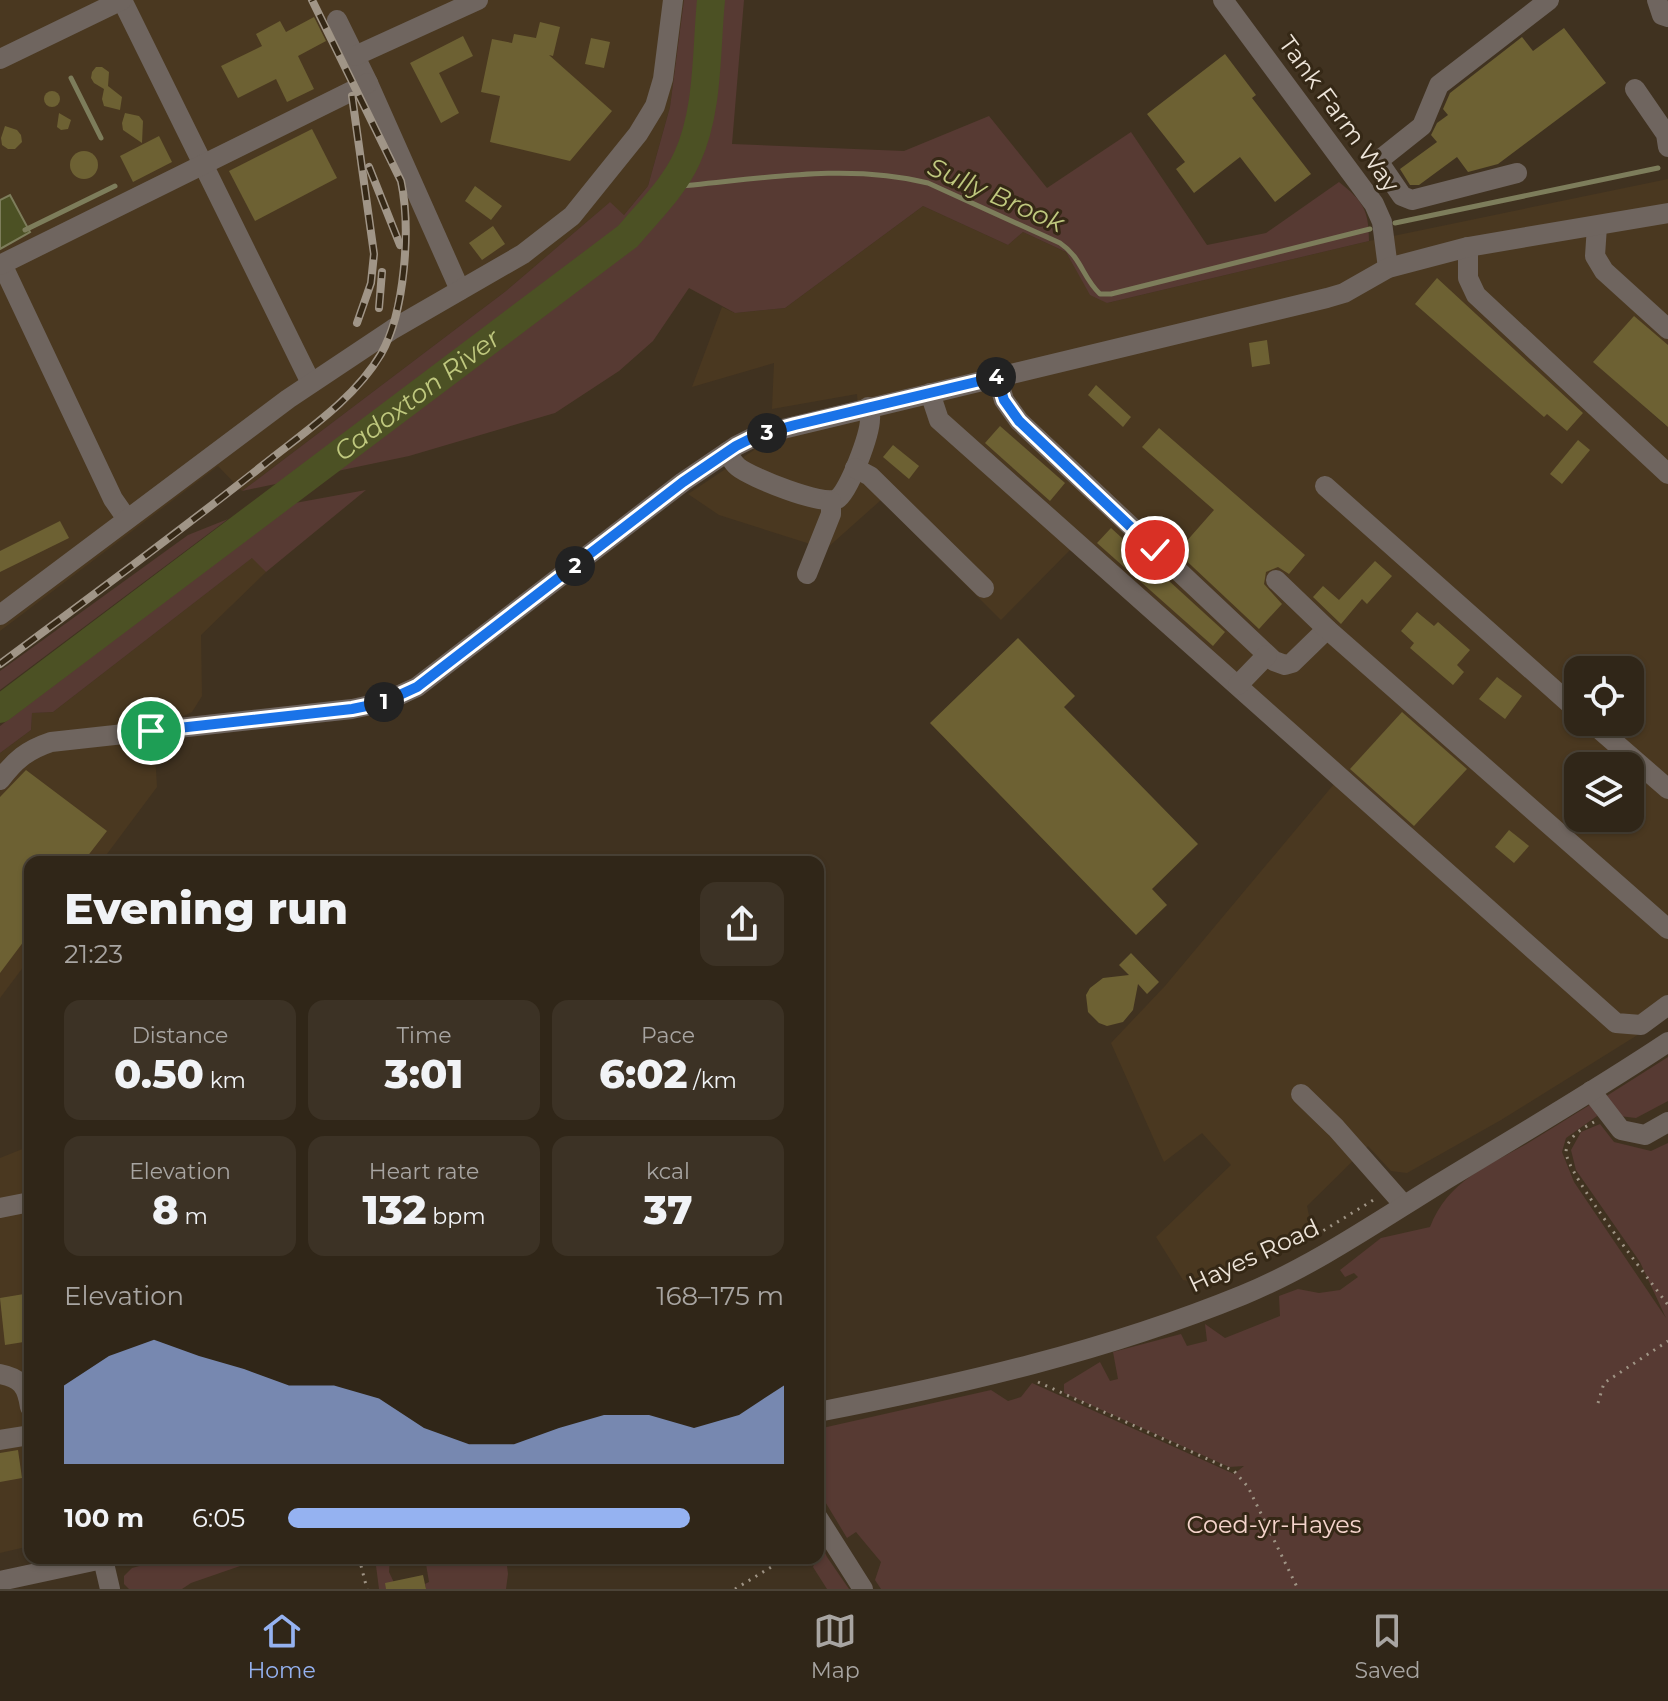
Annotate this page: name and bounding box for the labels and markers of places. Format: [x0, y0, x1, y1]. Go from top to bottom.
pin: 4 [976, 357, 1016, 397]
pin: 3 [747, 413, 787, 453]
pin [1121, 516, 1189, 584]
pin: 2 [555, 546, 595, 586]
pin: 1 [364, 682, 404, 722]
pin [117, 697, 185, 765]

